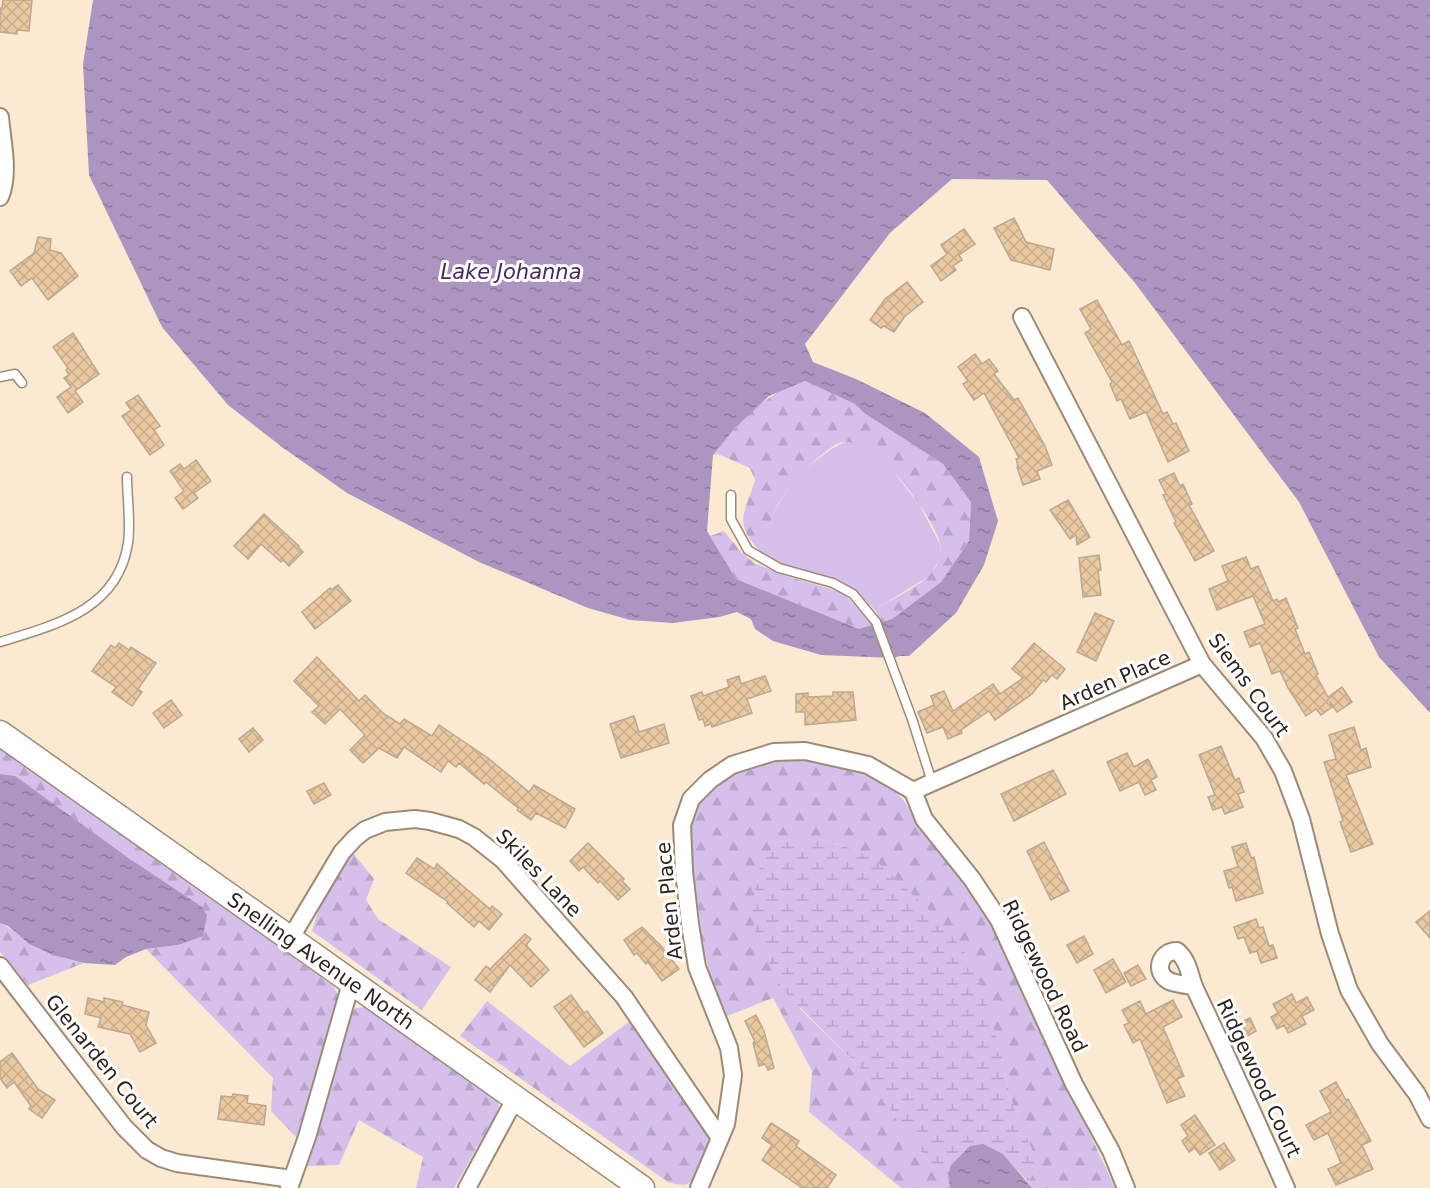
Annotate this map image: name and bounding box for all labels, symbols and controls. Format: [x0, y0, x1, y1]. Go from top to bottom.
water label: Lake Johanna [440, 260, 582, 284]
street label: Siems Court [1204, 629, 1295, 741]
street label: Arden Place [1056, 645, 1174, 715]
street label: Skiles Lane [491, 824, 587, 922]
street label: Arden Place [651, 841, 687, 961]
street label: Snelling Avenue North [223, 887, 419, 1035]
street label: Ridgewood Road [998, 896, 1092, 1056]
street label: Glenarden Court [41, 989, 163, 1133]
street label: Ridgewood Court [1212, 995, 1306, 1161]

